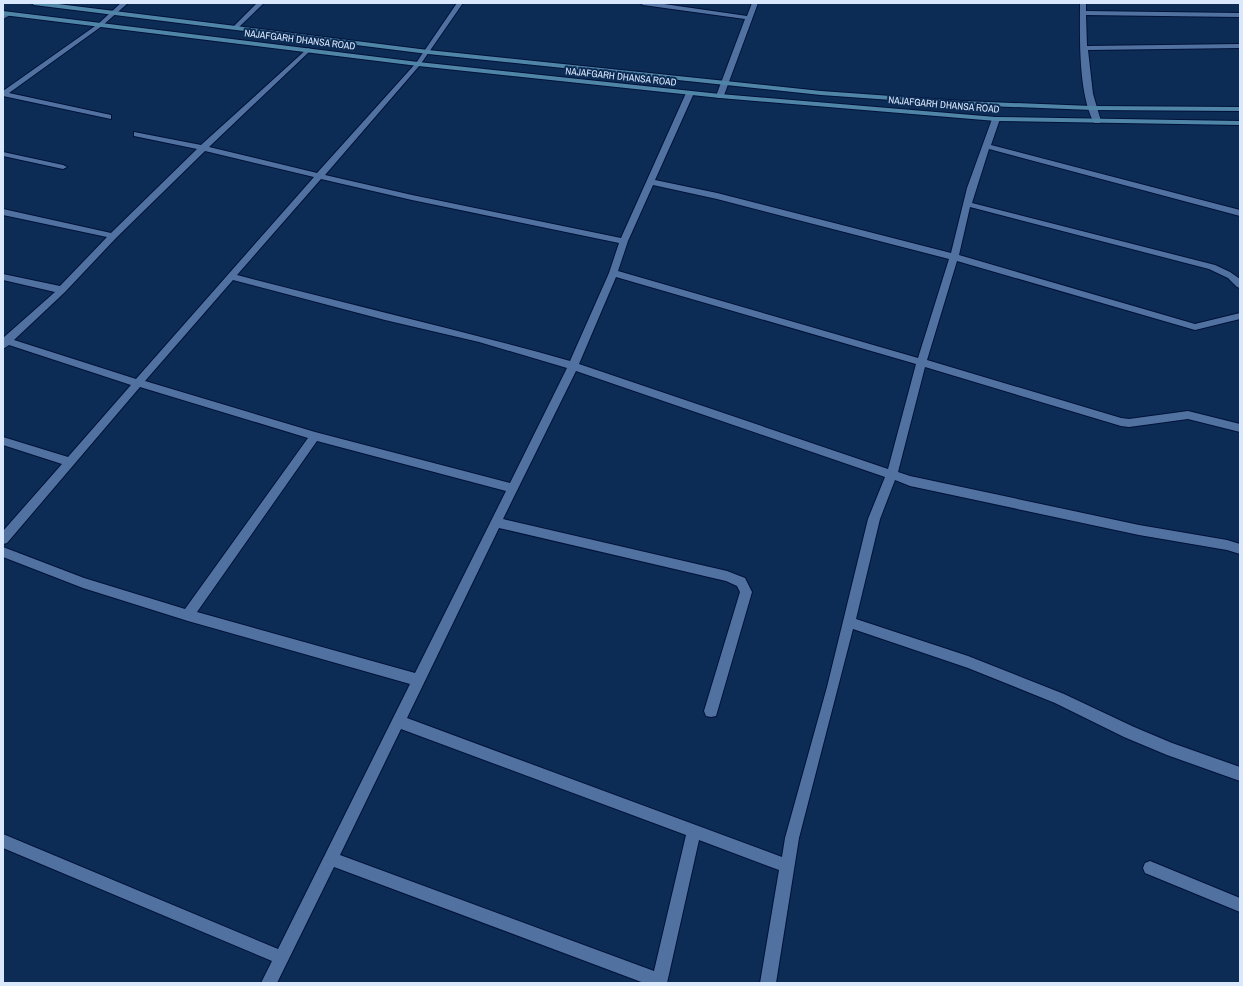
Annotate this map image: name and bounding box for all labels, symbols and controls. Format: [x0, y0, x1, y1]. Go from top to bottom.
street label: NAJAFGARH DHANSA ROAD [244, 26, 356, 53]
street label: NAJAFGARH DHANSA ROAD [565, 64, 677, 89]
street label: NAJAFGARH DHANSA ROAD [888, 93, 1000, 116]

